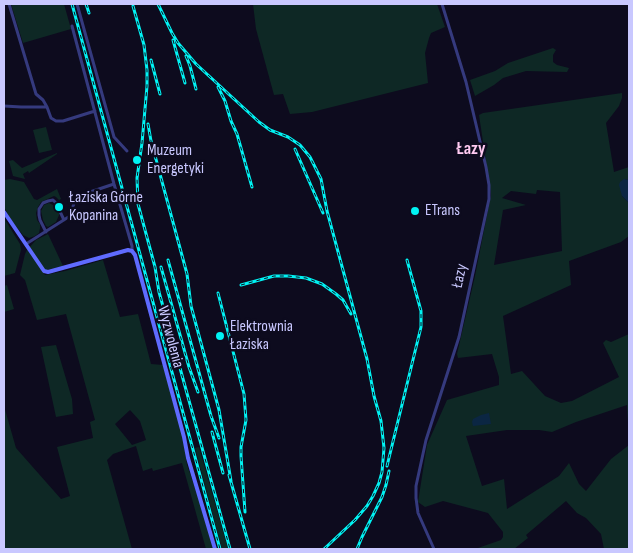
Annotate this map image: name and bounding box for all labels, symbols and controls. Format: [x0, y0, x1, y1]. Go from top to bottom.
district label: Łazy [456, 138, 486, 160]
place label: Muzeum Energetyki [147, 141, 204, 179]
marker: Muzeum Energetyki [131, 154, 143, 166]
place label: Łaziska Górne Kopanina [69, 188, 143, 226]
marker: Łaziska Górne Kopanina [53, 201, 65, 213]
place label: ETrans [425, 201, 460, 221]
marker: ETrans [409, 205, 421, 217]
street label: Łazy [448, 262, 472, 290]
street label: Wyzwolenia [153, 304, 187, 370]
place label: Elektrownia Łaziska [230, 317, 293, 355]
marker: Elektrownia Łaziska [214, 330, 226, 342]

